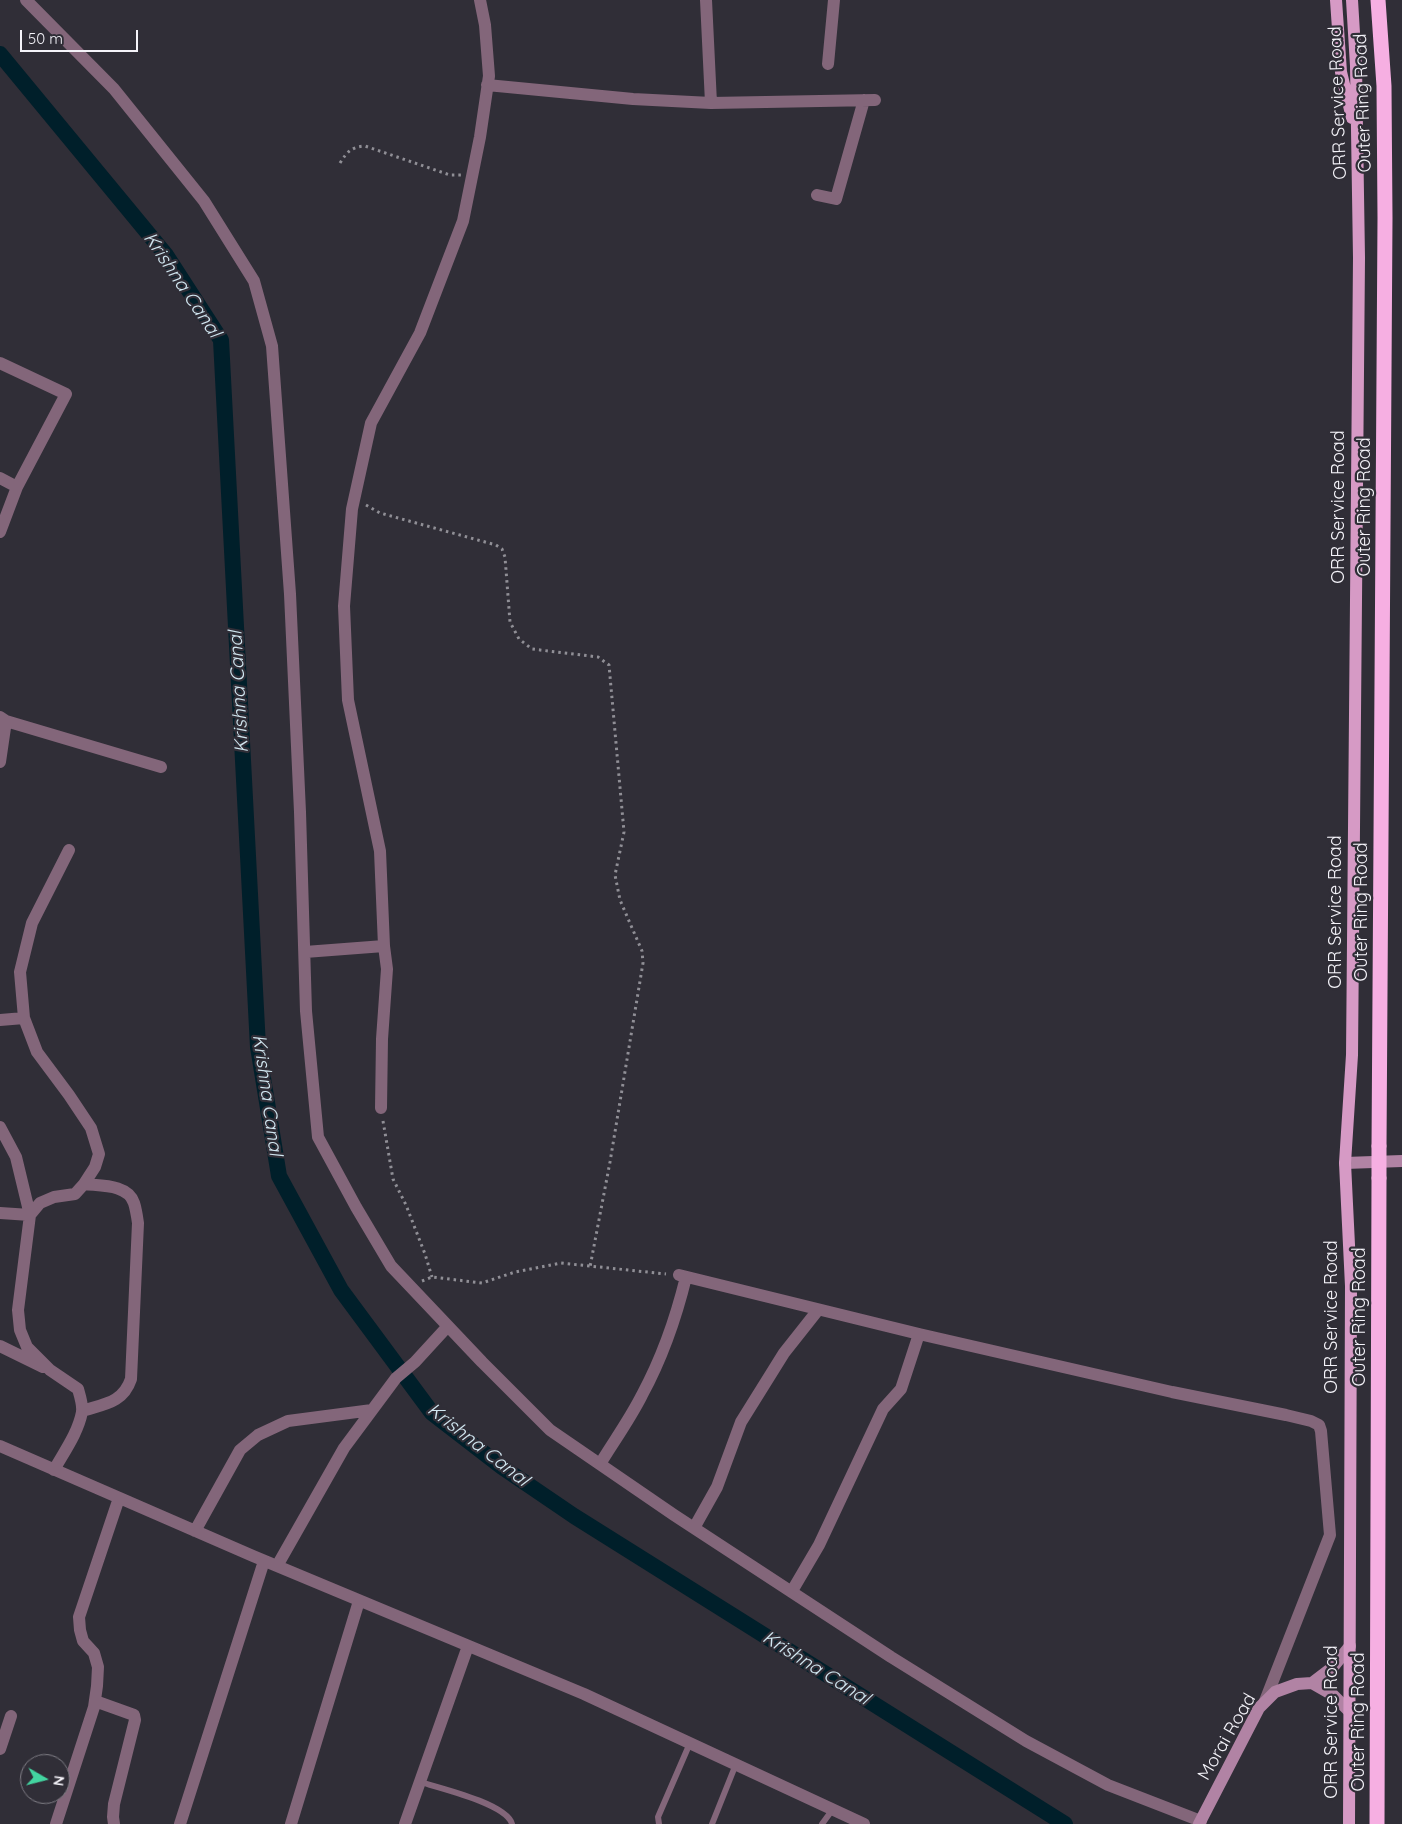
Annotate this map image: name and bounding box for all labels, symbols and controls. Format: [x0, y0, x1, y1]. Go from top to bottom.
scale bar [22, 20, 140, 52]
street label: ORR Service Road [1325, 26, 1351, 180]
text: 50 m [28, 29, 63, 48]
street label: Outer Ring Road [1350, 33, 1376, 173]
water label: Krishna Canal [138, 228, 226, 342]
street label: ORR Service Road [1328, 430, 1350, 584]
street label: Outer Ring Road [1354, 437, 1376, 577]
water label: Krishna Canal [224, 630, 254, 754]
street label: ORR Service Road [1325, 835, 1347, 989]
street label: Outer Ring Road [1351, 842, 1373, 982]
water label: Krishna Canal [247, 1033, 287, 1157]
street label: ORR Service Road [1321, 1240, 1343, 1394]
street label: Outer Ring Road [1349, 1247, 1371, 1387]
water label: Krishna Canal [423, 1398, 533, 1492]
water label: Krishna Canal [758, 1626, 874, 1710]
street label: ORR Service Road [1321, 1645, 1343, 1799]
street label: Outer Ring Road [1348, 1652, 1370, 1792]
street label: Morai Road [1193, 1690, 1261, 1784]
north arrow [20, 1754, 70, 1804]
text: N [49, 1775, 68, 1787]

